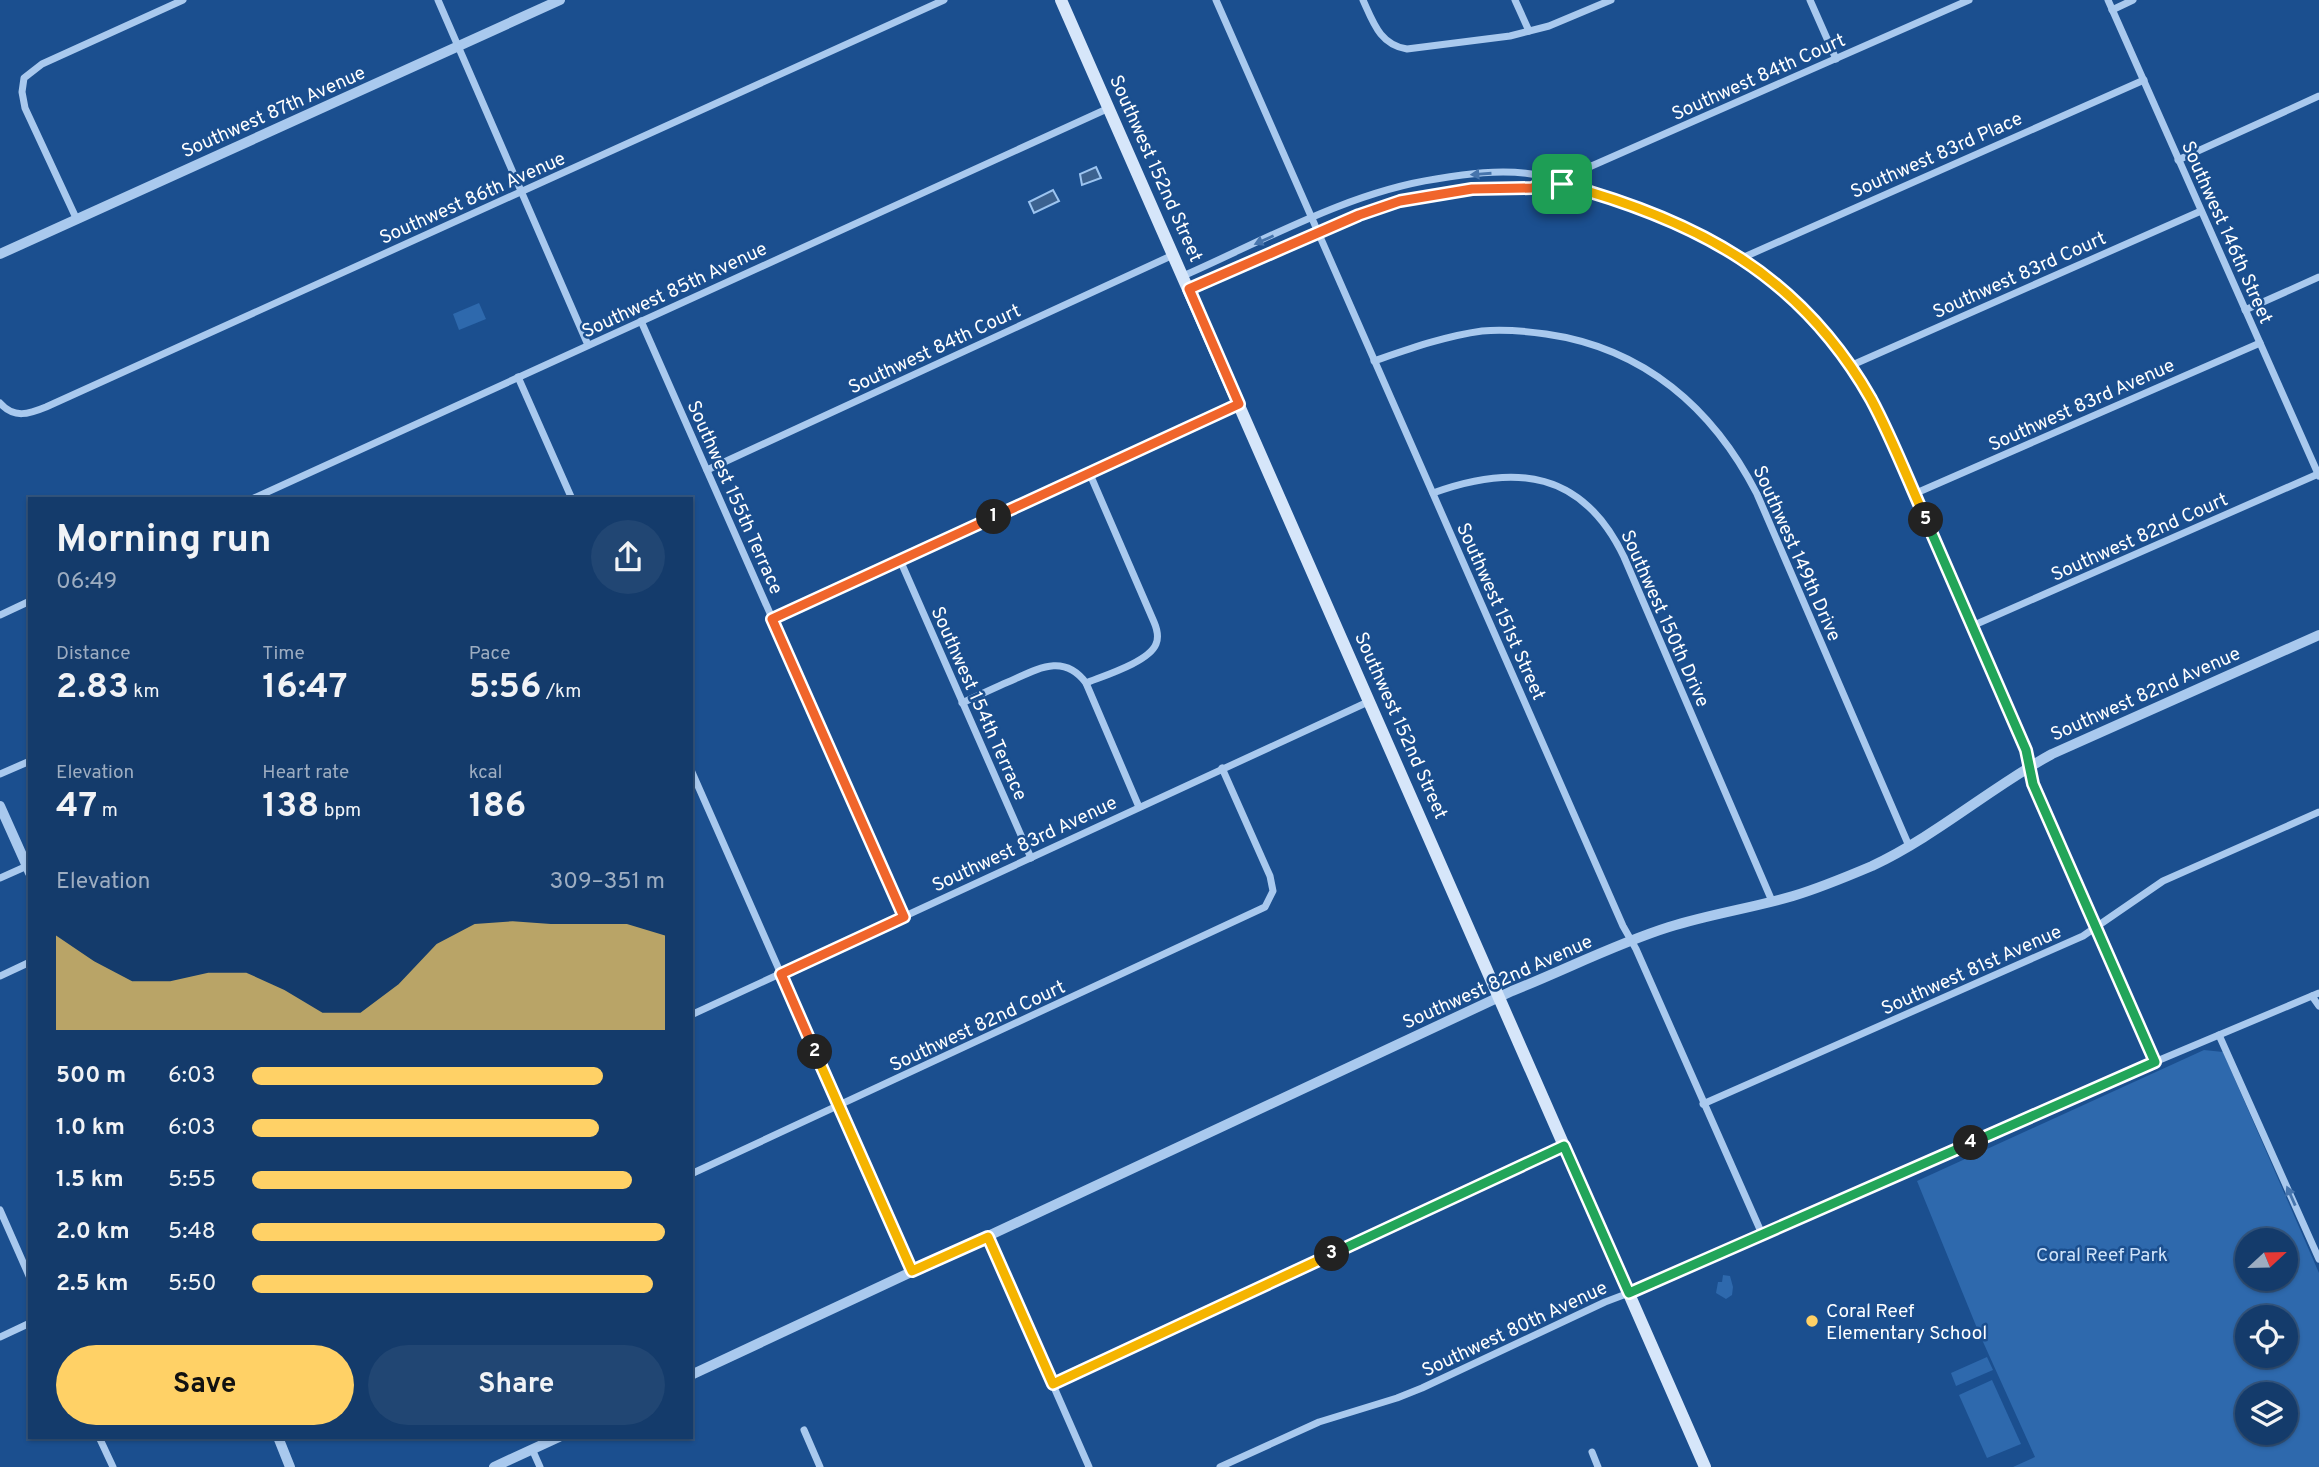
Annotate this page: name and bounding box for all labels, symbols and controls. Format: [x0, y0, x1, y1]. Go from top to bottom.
street label: Southwest 84th Court [1668, 29, 1849, 127]
street label: Southwest 87th Avenue [178, 61, 370, 164]
street label: Southwest 152nd Street [1103, 72, 1207, 266]
street label: Southwest 83rd Place [1847, 107, 2027, 205]
street label: Southwest 146th Street [2175, 138, 2277, 328]
street label: Southwest 86th Avenue [376, 147, 570, 251]
pin [1532, 154, 1592, 214]
icon: arrive [1543, 165, 1581, 203]
one-way arrow [1469, 169, 1491, 180]
street label: Southwest 83rd Court [1929, 227, 2110, 325]
one-way arrow [1254, 235, 1275, 246]
street label: Southwest 85th Avenue [578, 237, 771, 344]
street label: Southwest 84th Court [845, 299, 1025, 400]
street label: Southwest 83rd Avenue [1985, 354, 2179, 458]
street label: Southwest 155th Terrace [681, 397, 788, 598]
street label: Southwest 149th Drive [1747, 462, 1846, 645]
street label: Southwest 82nd Court [2048, 488, 2232, 588]
pin: 1 [976, 500, 1012, 534]
pin: 5 [1909, 503, 1944, 538]
text: 1 [990, 504, 997, 528]
text: 5 [1920, 507, 1931, 531]
text: Morning run [56, 517, 272, 566]
street label: Southwest 151st Street [1450, 519, 1550, 704]
button: share [591, 520, 665, 594]
street label: Southwest 150th Drive [1614, 526, 1714, 711]
text: 06:49 [56, 568, 117, 597]
street label: Southwest 154th Terrace [925, 603, 1032, 805]
street label: Southwest 152nd Street [1348, 629, 1452, 823]
text: Distance [56, 642, 131, 666]
text: Time [262, 642, 305, 666]
text: Pace [469, 642, 510, 666]
street label: Southwest 82nd Avenue [2047, 642, 2244, 748]
text: 2.83 [56, 666, 129, 710]
text: 16:47 [262, 666, 348, 710]
text: 5:56 [469, 666, 541, 710]
text: km [129, 680, 160, 704]
text: /km [541, 680, 581, 704]
text: Elevation [56, 761, 134, 785]
text: Heart rate [262, 761, 349, 785]
text: kcal [469, 761, 502, 785]
text: 47 [56, 785, 97, 829]
text: 138 [262, 785, 319, 829]
text: 186 [469, 785, 526, 829]
street label: Southwest 83rd Avenue [929, 791, 1121, 898]
text: m [97, 799, 118, 823]
text: bpm [319, 799, 361, 823]
text: Elevation [56, 868, 151, 897]
text: 309–351 m [550, 868, 665, 897]
street label: Southwest 81st Avenue [1878, 920, 2066, 1021]
street label: Southwest 82nd Avenue [1399, 930, 1596, 1036]
street label: Southwest 82nd Court [886, 976, 1070, 1078]
pin: 2 [798, 1034, 832, 1070]
text: 2 [809, 1039, 820, 1063]
text: 500 m [56, 1062, 126, 1091]
text: 6:03 [168, 1062, 216, 1091]
text: 1.0 km [56, 1114, 125, 1143]
text: 6:03 [168, 1114, 216, 1143]
pin: 4 [1954, 1126, 1988, 1160]
text: 4 [1964, 1130, 1977, 1154]
text: 1.5 km [56, 1166, 124, 1195]
text: 5:55 [168, 1166, 216, 1195]
one-way arrow [2285, 1186, 2297, 1206]
text: 2.0 km [56, 1218, 130, 1247]
text: 5:48 [168, 1218, 216, 1247]
north arrow [2235, 1228, 2298, 1292]
map controls [2235, 1228, 2298, 1445]
pin: 3 [1314, 1236, 1350, 1272]
text: 3 [1326, 1241, 1337, 1265]
park label: Coral Reef Park [2036, 1244, 2168, 1268]
text: 2.5 km [56, 1270, 129, 1299]
text: 5:50 [168, 1270, 216, 1299]
street label: Southwest 80th Avenue [1418, 1276, 1611, 1383]
place label: Coral Reef Elementary School [1826, 1300, 1987, 1346]
button: locate [2235, 1305, 2298, 1368]
marker: Coral Reef Elementary School [1804, 1313, 1820, 1329]
button: Save [56, 1345, 354, 1425]
button: Share [368, 1345, 665, 1425]
button: layers [2235, 1382, 2298, 1445]

